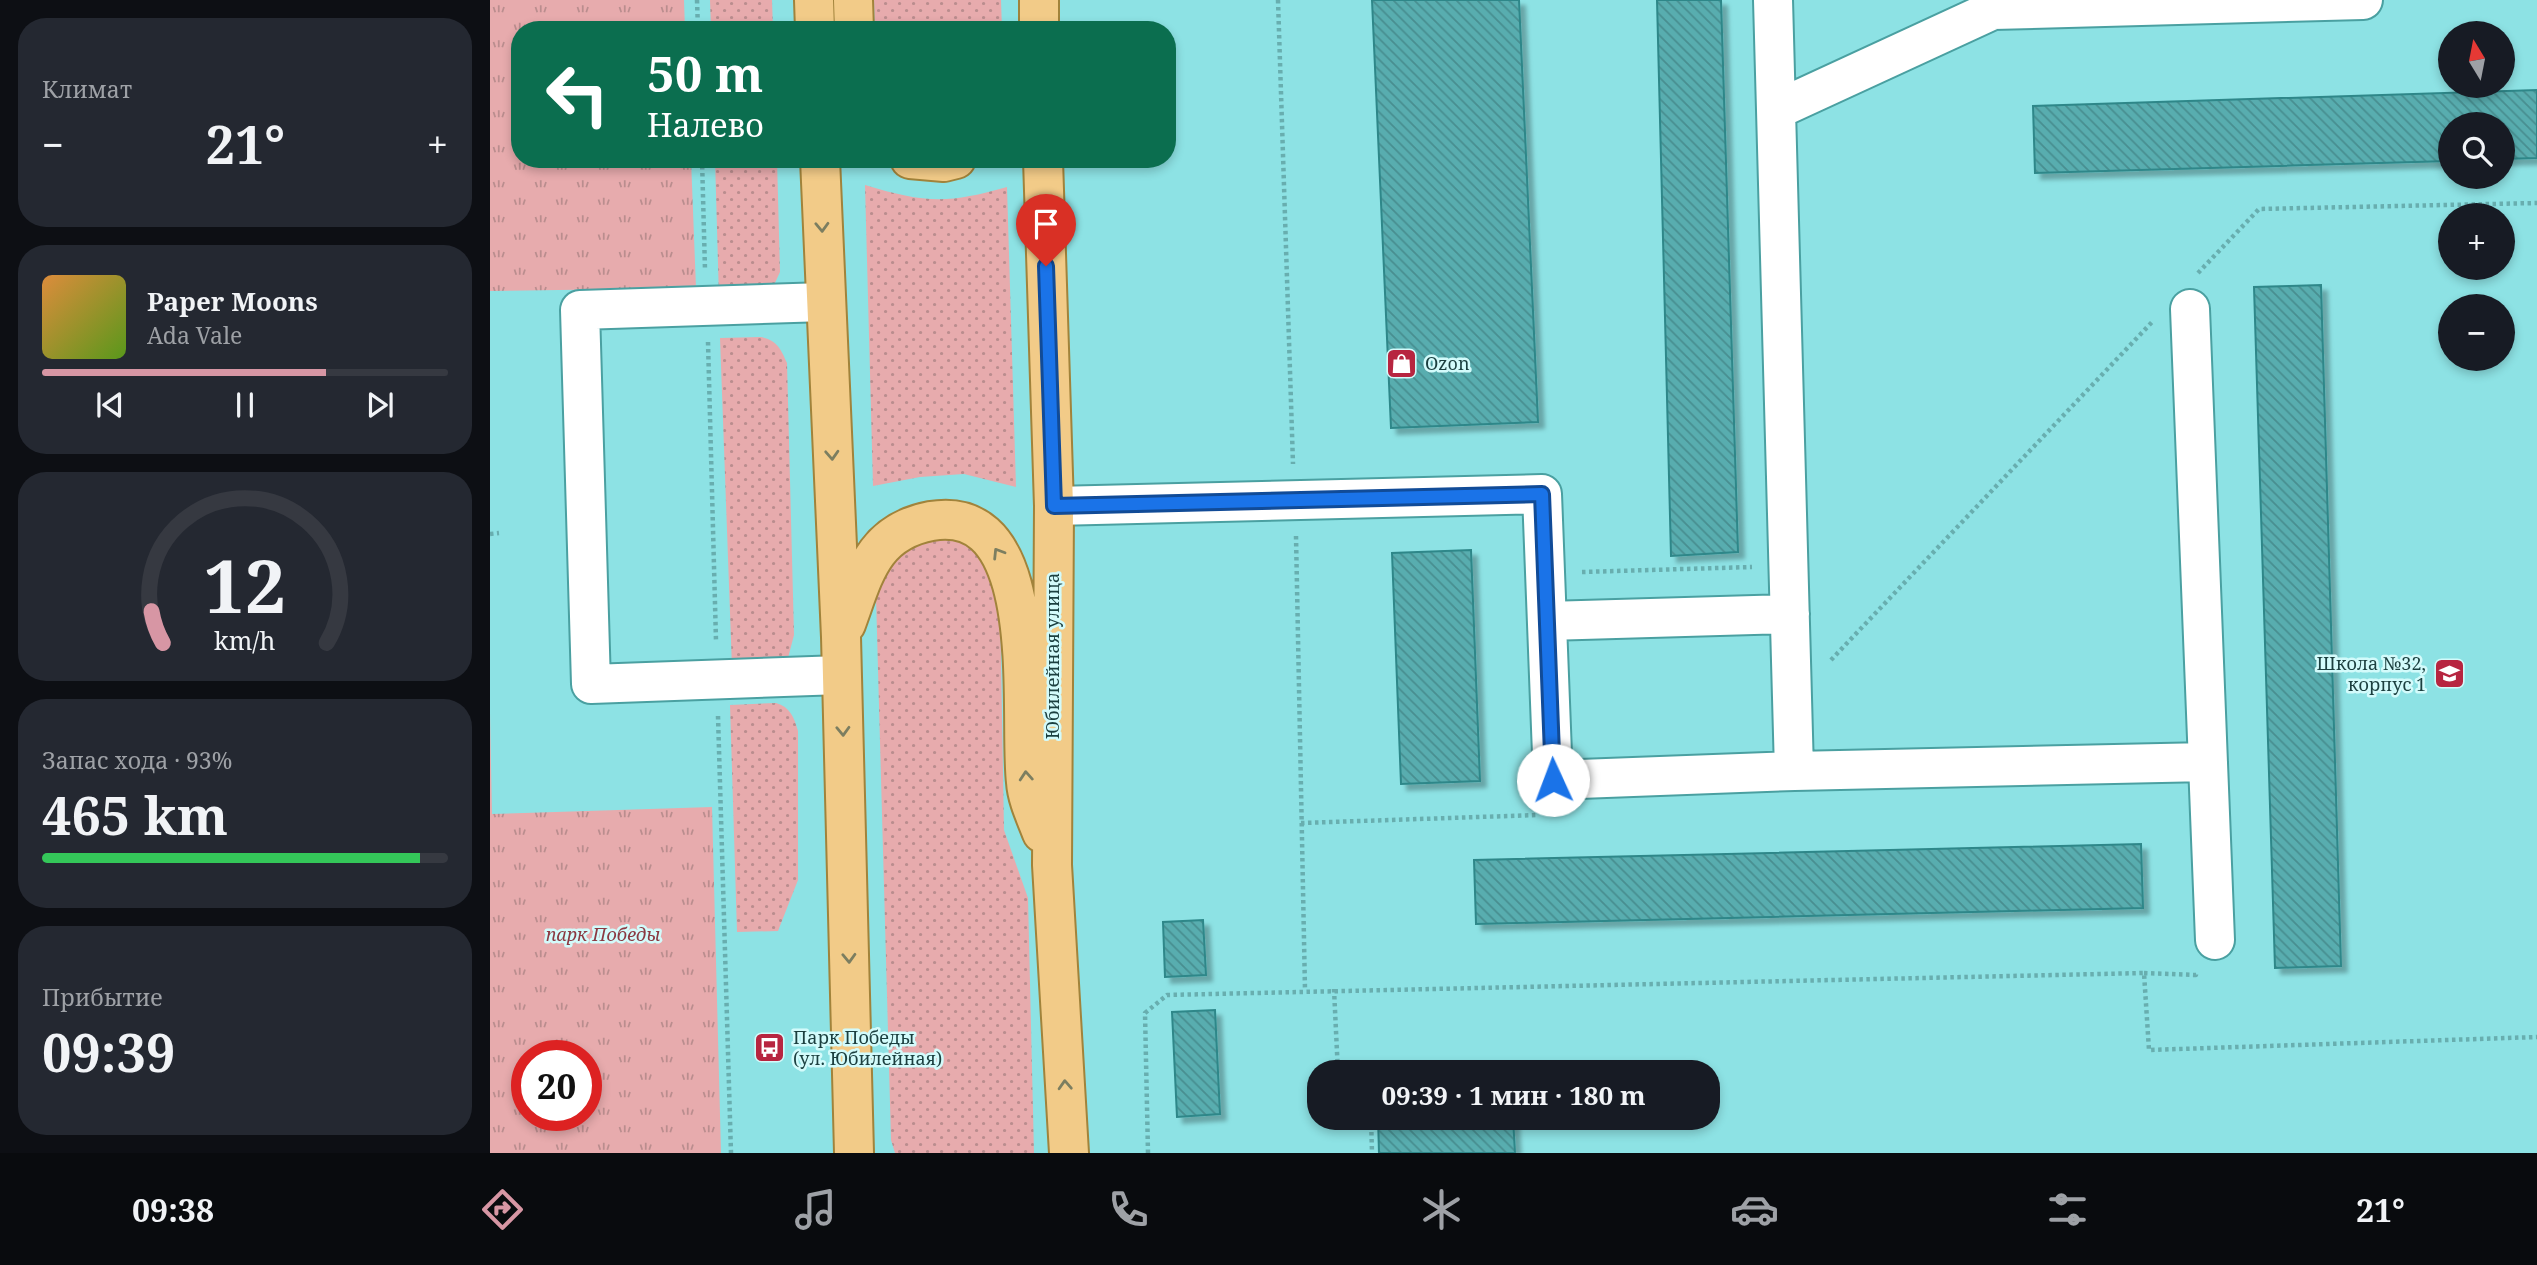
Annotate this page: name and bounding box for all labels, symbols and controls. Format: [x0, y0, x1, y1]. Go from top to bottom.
north arrow [2438, 21, 2515, 98]
map controls [2438, 21, 2515, 371]
text: 50 m [647, 40, 763, 106]
icon: left [532, 49, 623, 140]
text: Климат [42, 73, 132, 105]
text: Налево [647, 103, 764, 146]
text: 21° [206, 108, 285, 179]
button: search [2438, 112, 2515, 189]
text: − [42, 118, 64, 170]
text: + [427, 118, 448, 170]
pin [1016, 194, 1076, 266]
button: + [2438, 203, 2515, 280]
icon: arrive [1027, 205, 1065, 243]
one-way arrow [815, 222, 830, 233]
text: Paper Moons [147, 283, 318, 319]
button: − [2438, 294, 2515, 371]
text: Ada Vale [147, 319, 242, 351]
shop icon: Ozon [1385, 347, 1419, 381]
place label: Ozon [1425, 351, 1470, 375]
icon: previous [91, 386, 129, 424]
icon: pause [226, 386, 264, 424]
icon: next [361, 386, 399, 424]
one-way arrow [825, 450, 840, 461]
text: 12 [204, 535, 286, 634]
one-way arrow [994, 547, 1007, 560]
street label: Юбилейная улица [1040, 573, 1064, 739]
text: km/h [214, 622, 276, 656]
place label: Школа №32, корпус 1 [2317, 651, 2426, 696]
school or university icon: Школа №32, корпус 1 [2432, 657, 2466, 691]
one-way arrow [835, 726, 850, 737]
position arrow [1516, 743, 1590, 817]
text: Запас хода · 93% [42, 744, 232, 776]
one-way arrow [1019, 770, 1034, 781]
text: 465 km [42, 779, 228, 850]
park label: парк Победы [546, 922, 660, 946]
one-way arrow [841, 953, 856, 964]
text: Прибытие [42, 981, 163, 1013]
text: 09:39 [42, 1016, 175, 1087]
place label: Парк Победы (ул. Юбилейная) [793, 1025, 942, 1070]
bus stop icon: Парк Победы (ул. Юбилейная) [753, 1031, 787, 1065]
speed limit sign: 20 [511, 1040, 602, 1131]
text: 09:39 · 1 мин · 180 m [1381, 1077, 1646, 1113]
one-way arrow [1058, 1079, 1073, 1090]
icon: directions [478, 1185, 527, 1234]
icon: music [791, 1185, 840, 1234]
icon: phone [1104, 1185, 1153, 1234]
icon: climate [1417, 1185, 1466, 1234]
icon: car [1730, 1185, 1779, 1234]
icon: filters [2043, 1185, 2092, 1234]
text: 09:38 [132, 1188, 214, 1231]
text: 21° [2356, 1188, 2405, 1231]

